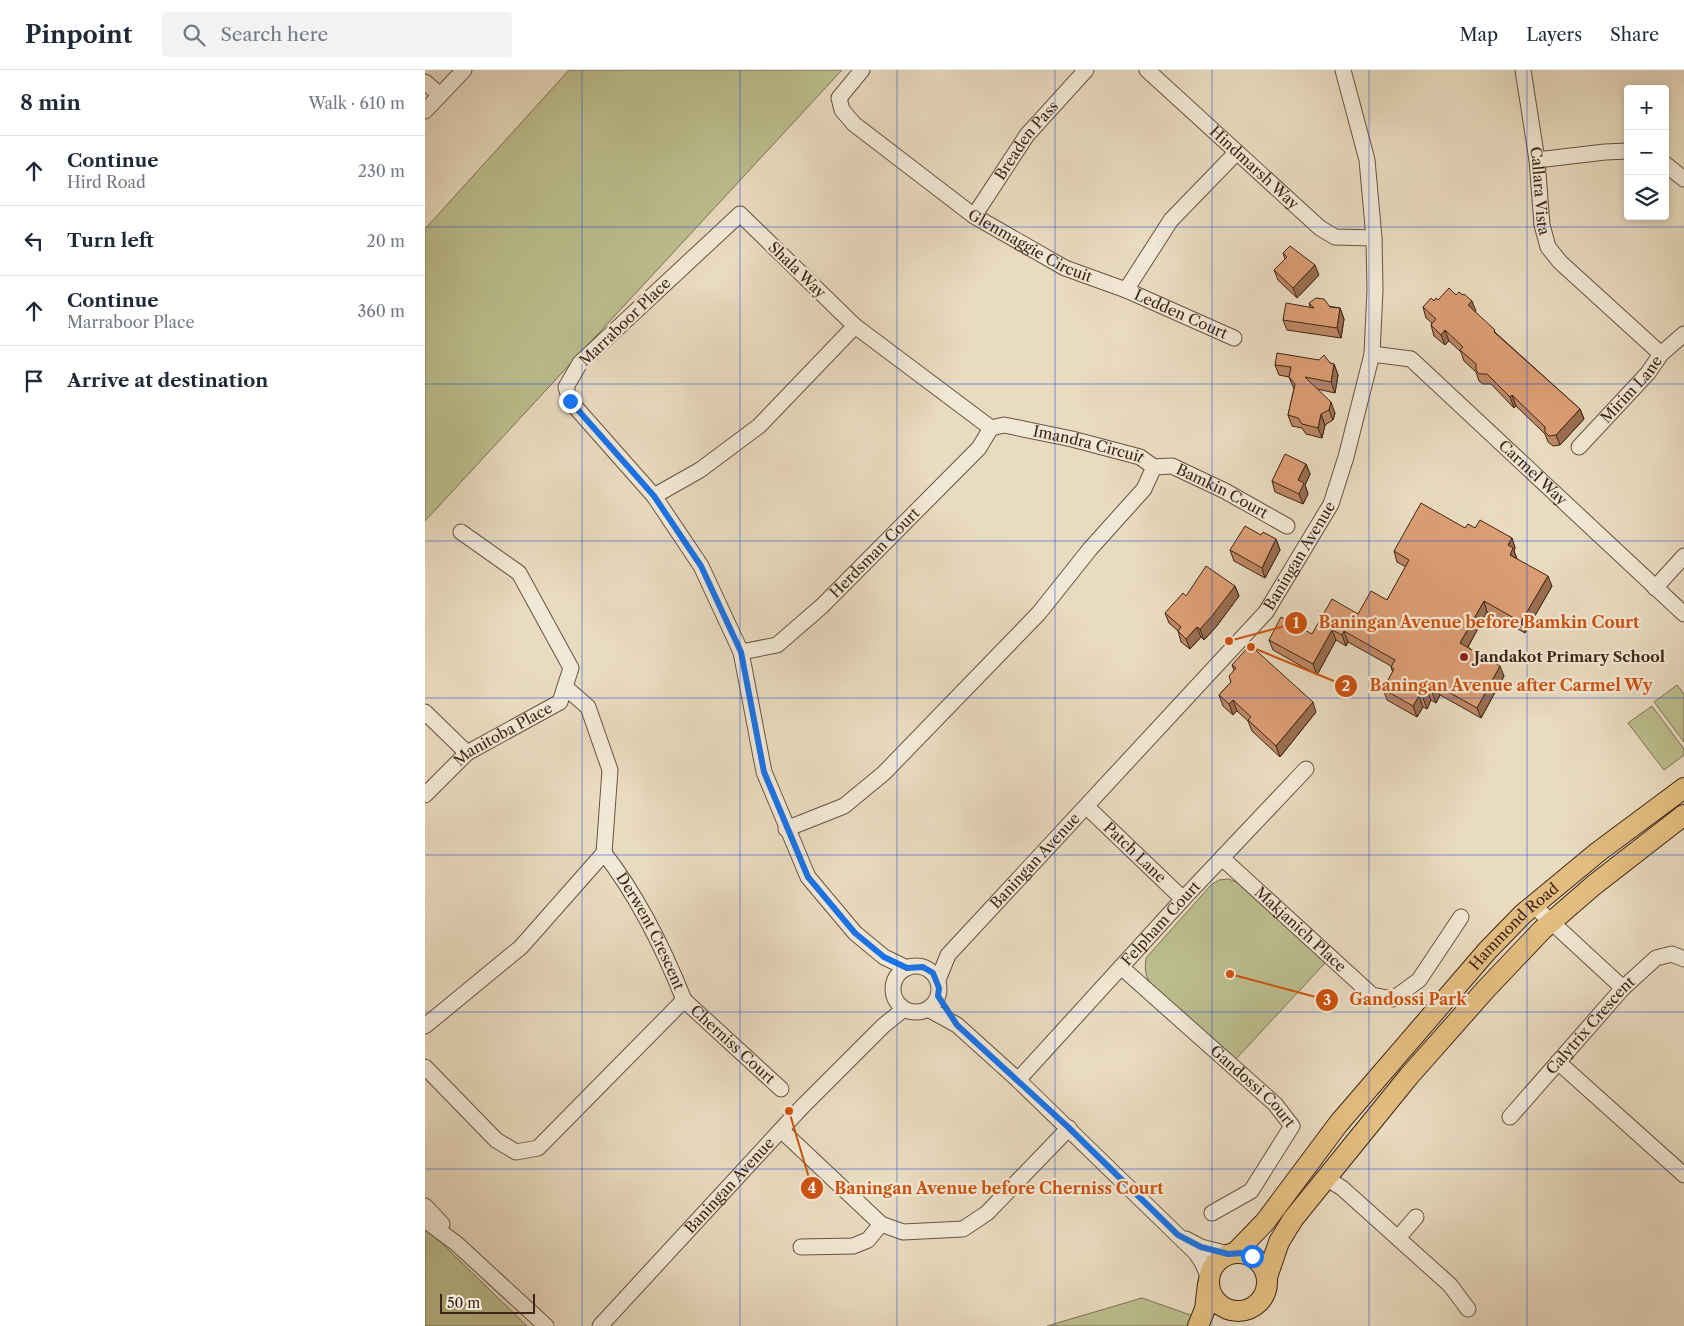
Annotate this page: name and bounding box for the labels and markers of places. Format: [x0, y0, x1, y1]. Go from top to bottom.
callout: Baningan Avenue before Bamkin Court [1283, 607, 1650, 638]
place label: Jandakot Primary School [1471, 647, 1665, 666]
marker: Jandakot Primary School [1458, 651, 1470, 663]
callout: Baningan Avenue after Carmel Wy [1333, 670, 1663, 701]
callout: Gandossi Park [1314, 984, 1477, 1015]
callout: Baningan Avenue before Cherniss Court [799, 1172, 1174, 1203]

